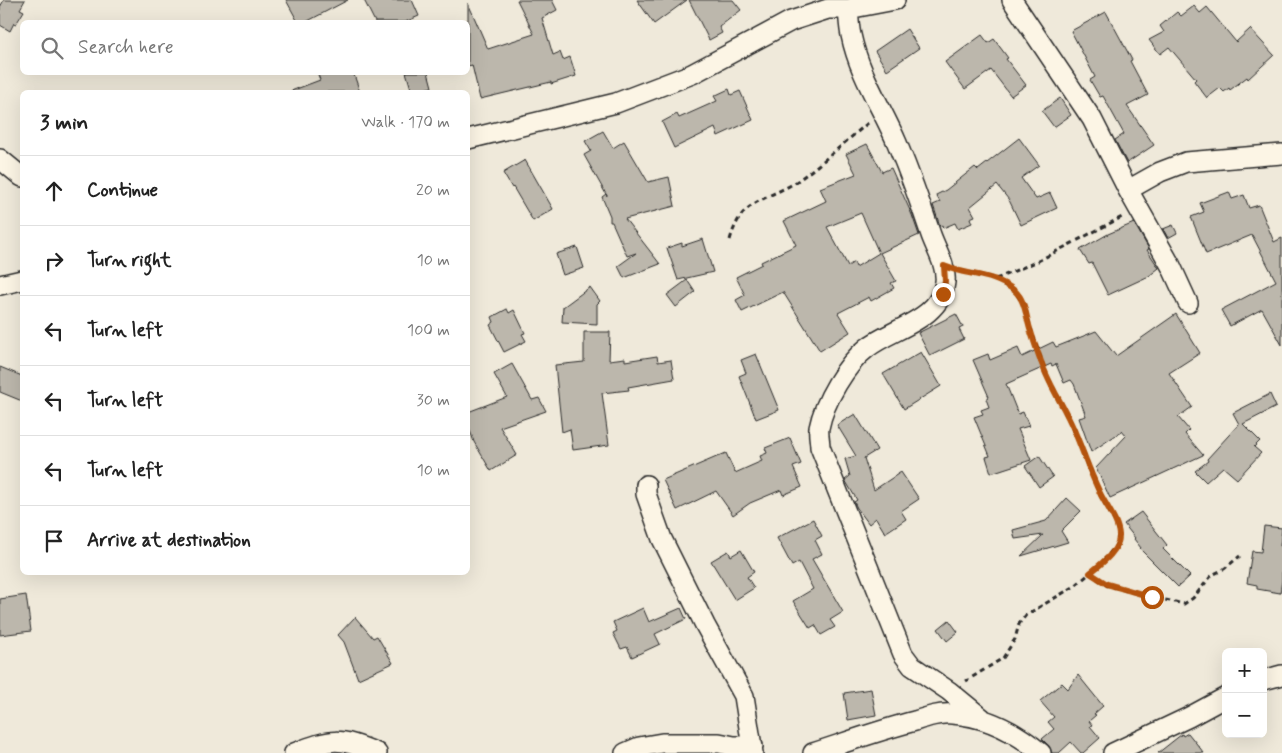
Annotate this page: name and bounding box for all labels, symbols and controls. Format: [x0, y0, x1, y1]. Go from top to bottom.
search box [20, 20, 470, 75]
icon: search [38, 34, 66, 62]
text: Search here [78, 35, 174, 60]
text: 3 min [40, 109, 88, 137]
text: Walk · 170 m [361, 112, 450, 133]
icon: ahead [40, 177, 68, 205]
text: Continue [87, 178, 158, 203]
text: 20 m [416, 180, 450, 201]
icon: right [40, 247, 68, 275]
text: Turn right [87, 248, 171, 273]
text: 10 m [417, 250, 450, 271]
route end [932, 283, 955, 306]
icon: left [40, 317, 68, 345]
text: Turn left [87, 318, 163, 343]
text: 100 m [407, 320, 450, 341]
icon: left [40, 387, 68, 415]
text: Turn left [87, 388, 163, 413]
text: 30 m [417, 390, 450, 411]
icon: left [40, 457, 68, 485]
text: Turn left [87, 458, 163, 483]
text: 10 m [417, 460, 450, 481]
icon: arrive [40, 527, 68, 555]
text: Arrive at destination [87, 528, 251, 553]
route start [1141, 586, 1164, 609]
map controls [1222, 648, 1267, 738]
button: + [1222, 648, 1267, 693]
button: − [1222, 693, 1267, 738]

